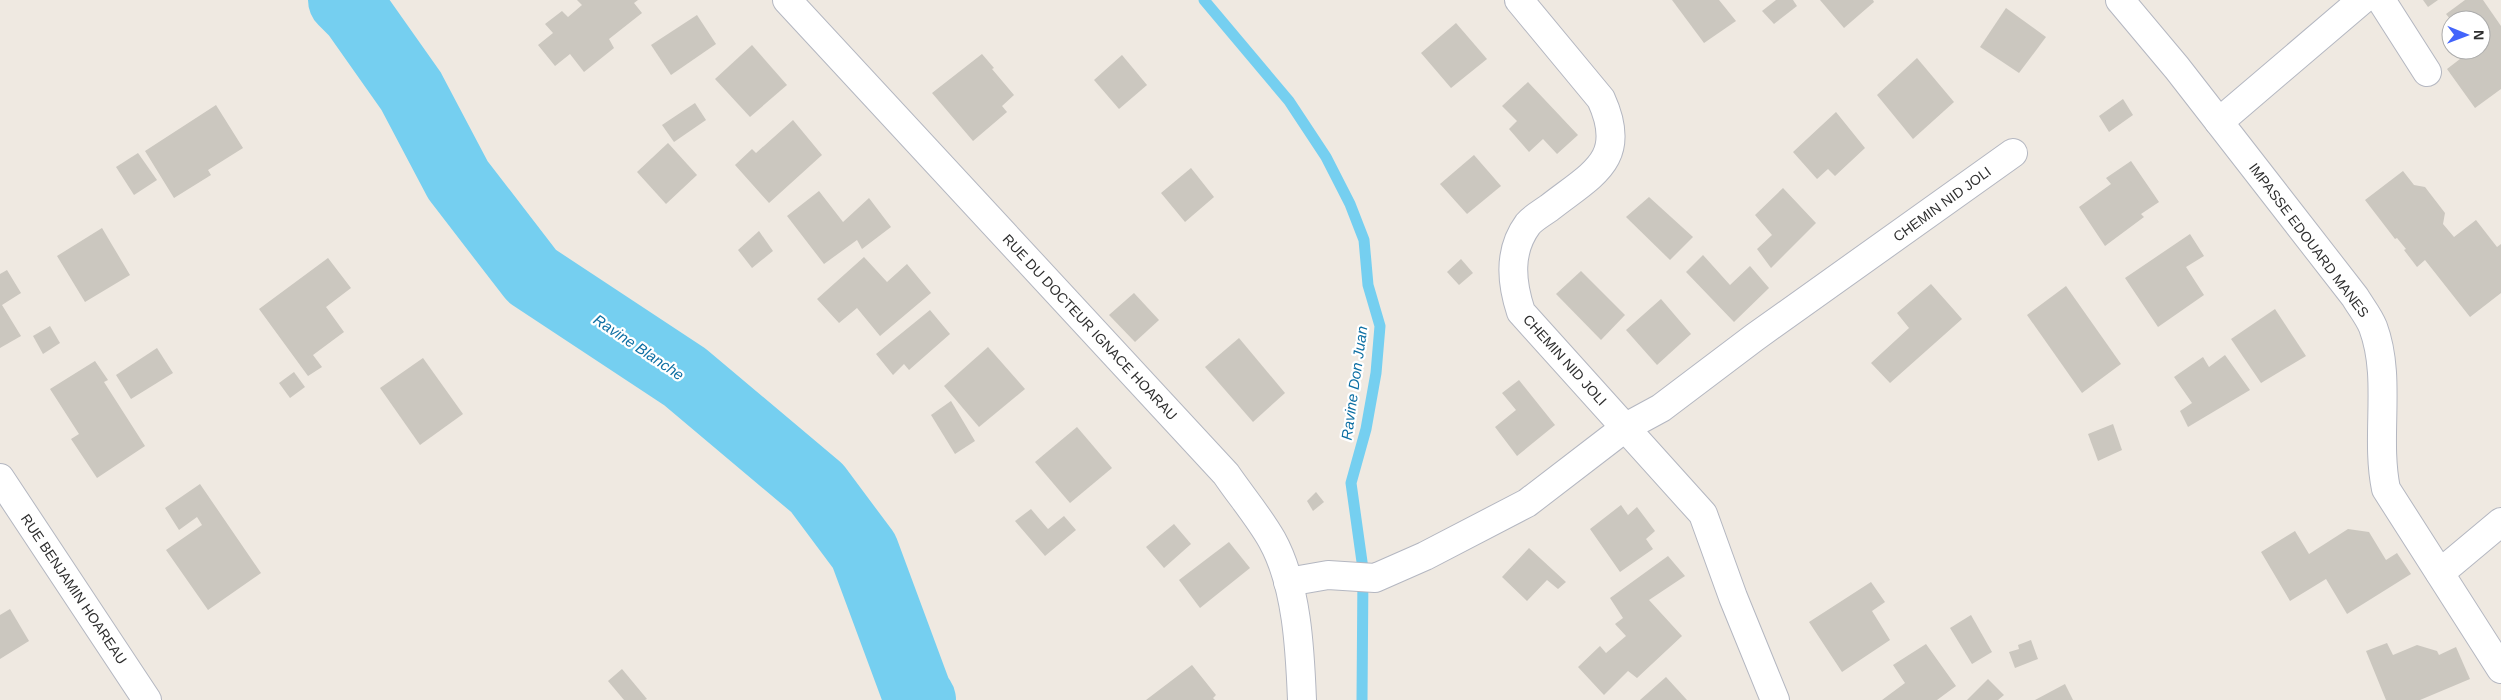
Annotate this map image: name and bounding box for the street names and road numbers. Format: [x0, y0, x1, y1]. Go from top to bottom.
street label: IMPASSE EDOUARD MANES [2246, 160, 2372, 320]
street label: CHEMIN NID JOLI [1890, 163, 1994, 245]
street label: RUE DU DOCTEUR IGNACE HOARAU [1000, 231, 1180, 423]
street label: CHEMIN NID JOLI [1520, 311, 1610, 409]
street label: RUE BENJAMIN HOAREAU [18, 511, 130, 667]

